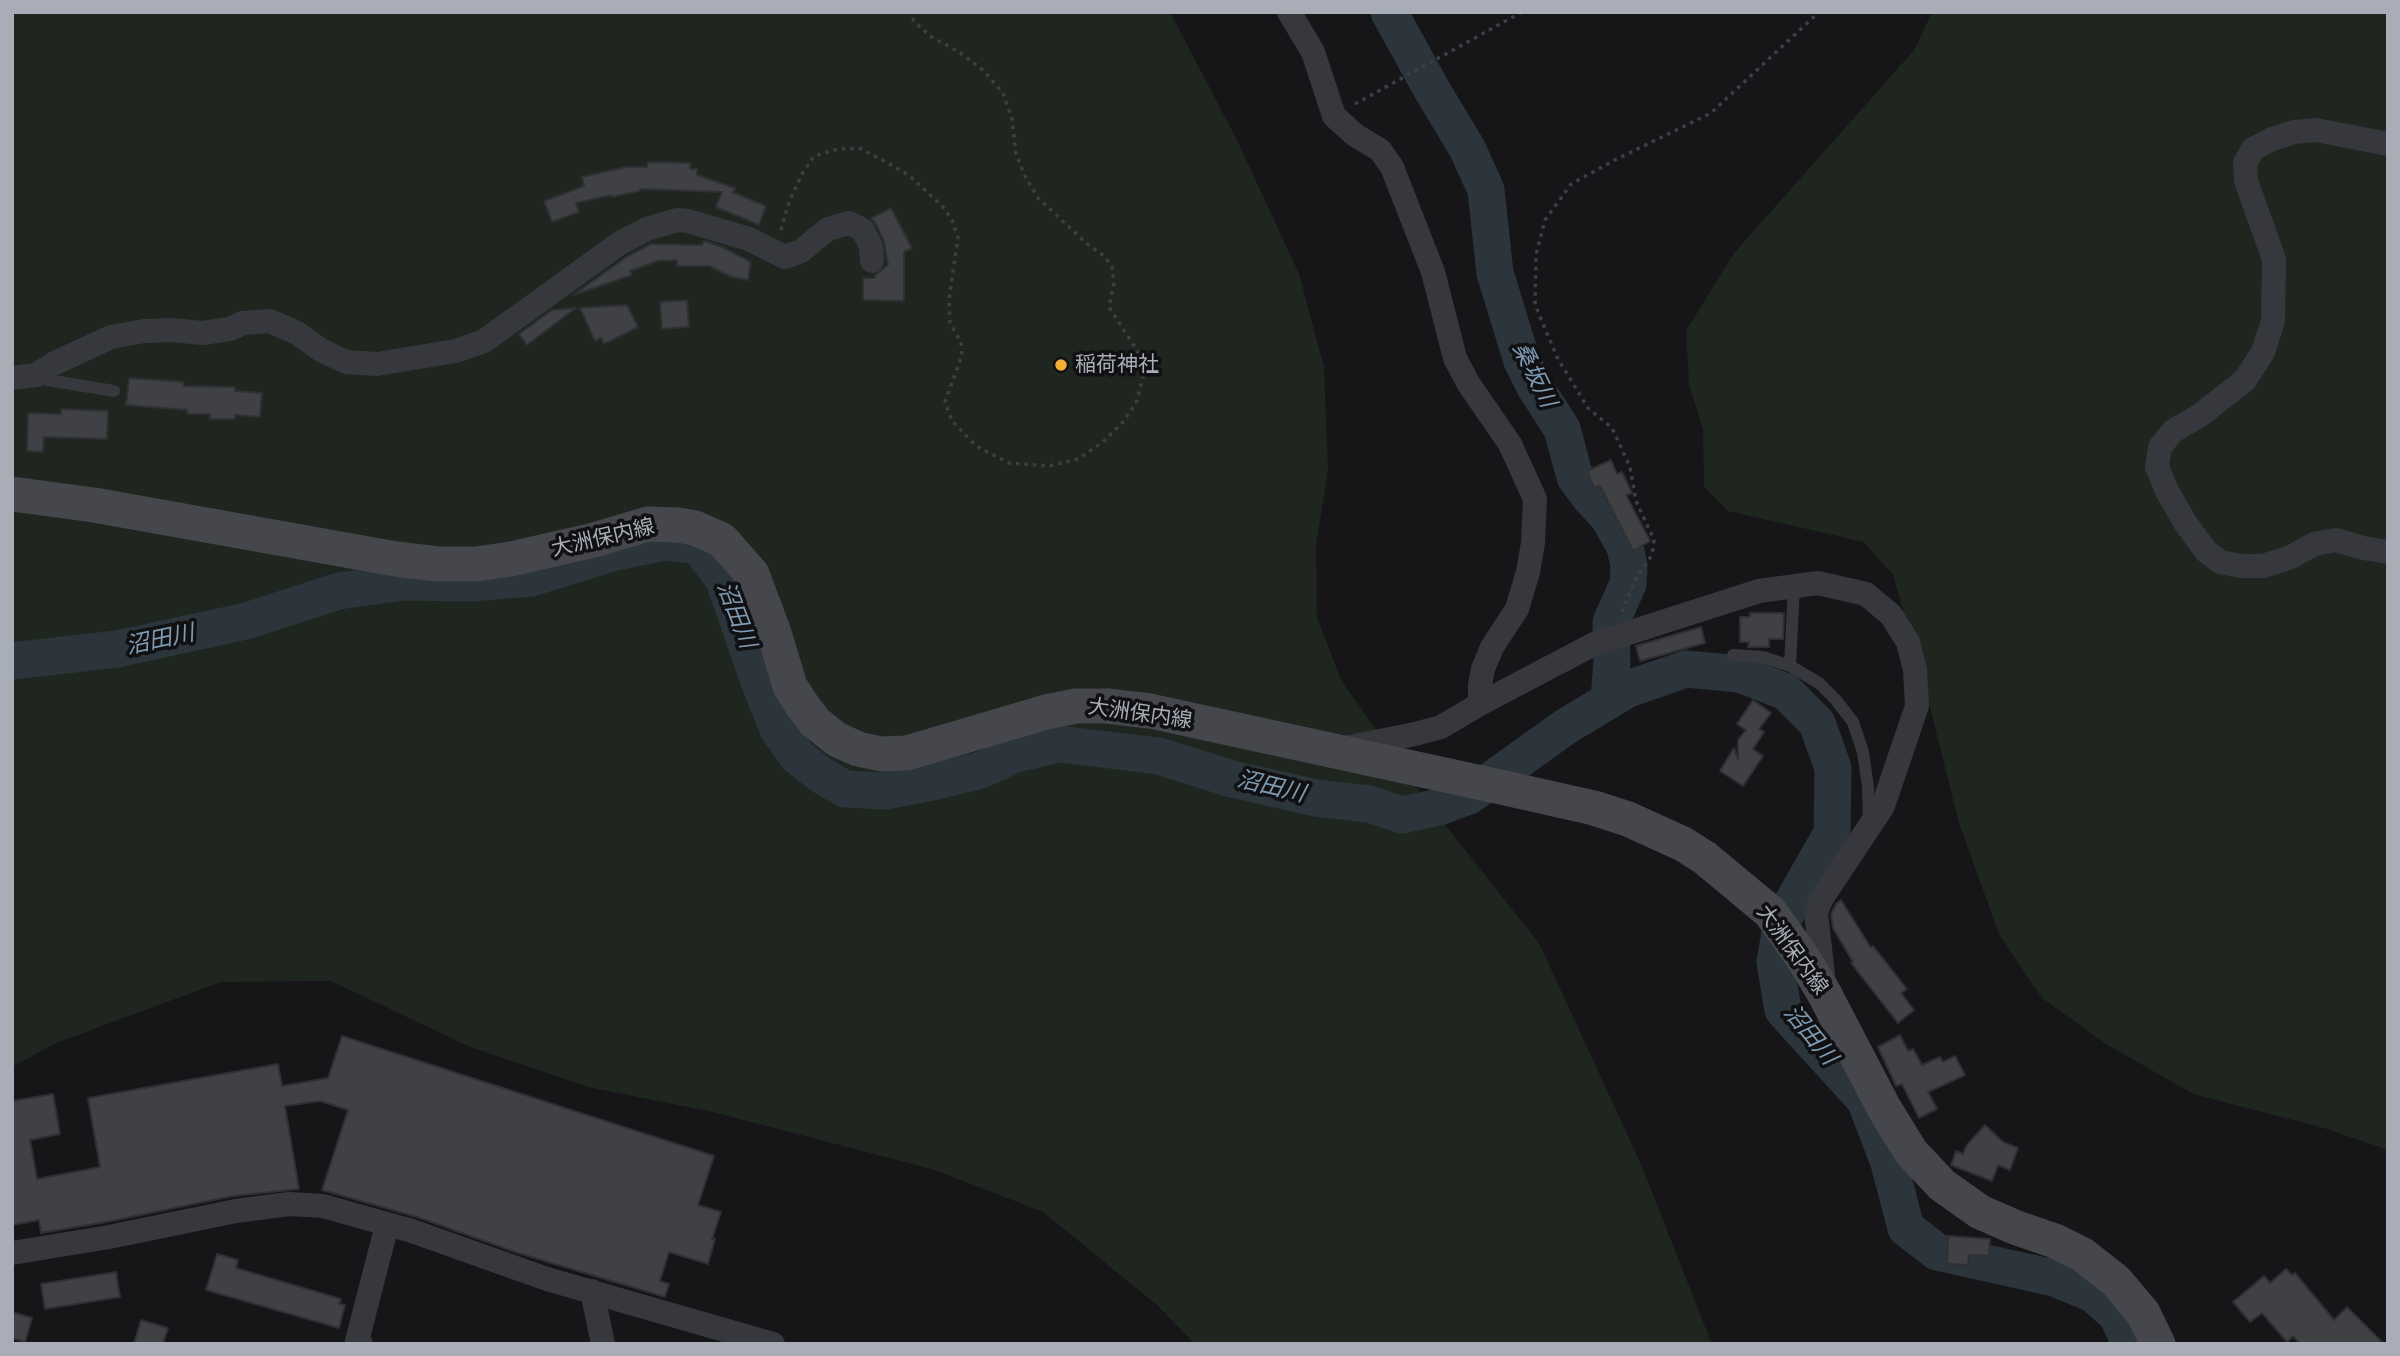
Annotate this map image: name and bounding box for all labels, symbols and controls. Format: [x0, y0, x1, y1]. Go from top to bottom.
water label: 桑坂川 [1506, 338, 1562, 412]
place label: 稲荷神社 [1075, 352, 1159, 378]
marker: 稲荷神社 [1053, 357, 1069, 373]
street label: 大洲保内線 [549, 514, 657, 562]
water label: 沼田川 [711, 578, 761, 652]
water label: 沼田川 [123, 619, 197, 661]
street label: 大洲保内線 [1086, 694, 1194, 734]
water label: 沼田川 [1234, 766, 1308, 808]
street label: 大洲保内線 [1751, 900, 1833, 1000]
water label: 沼田川 [1778, 1000, 1842, 1070]

